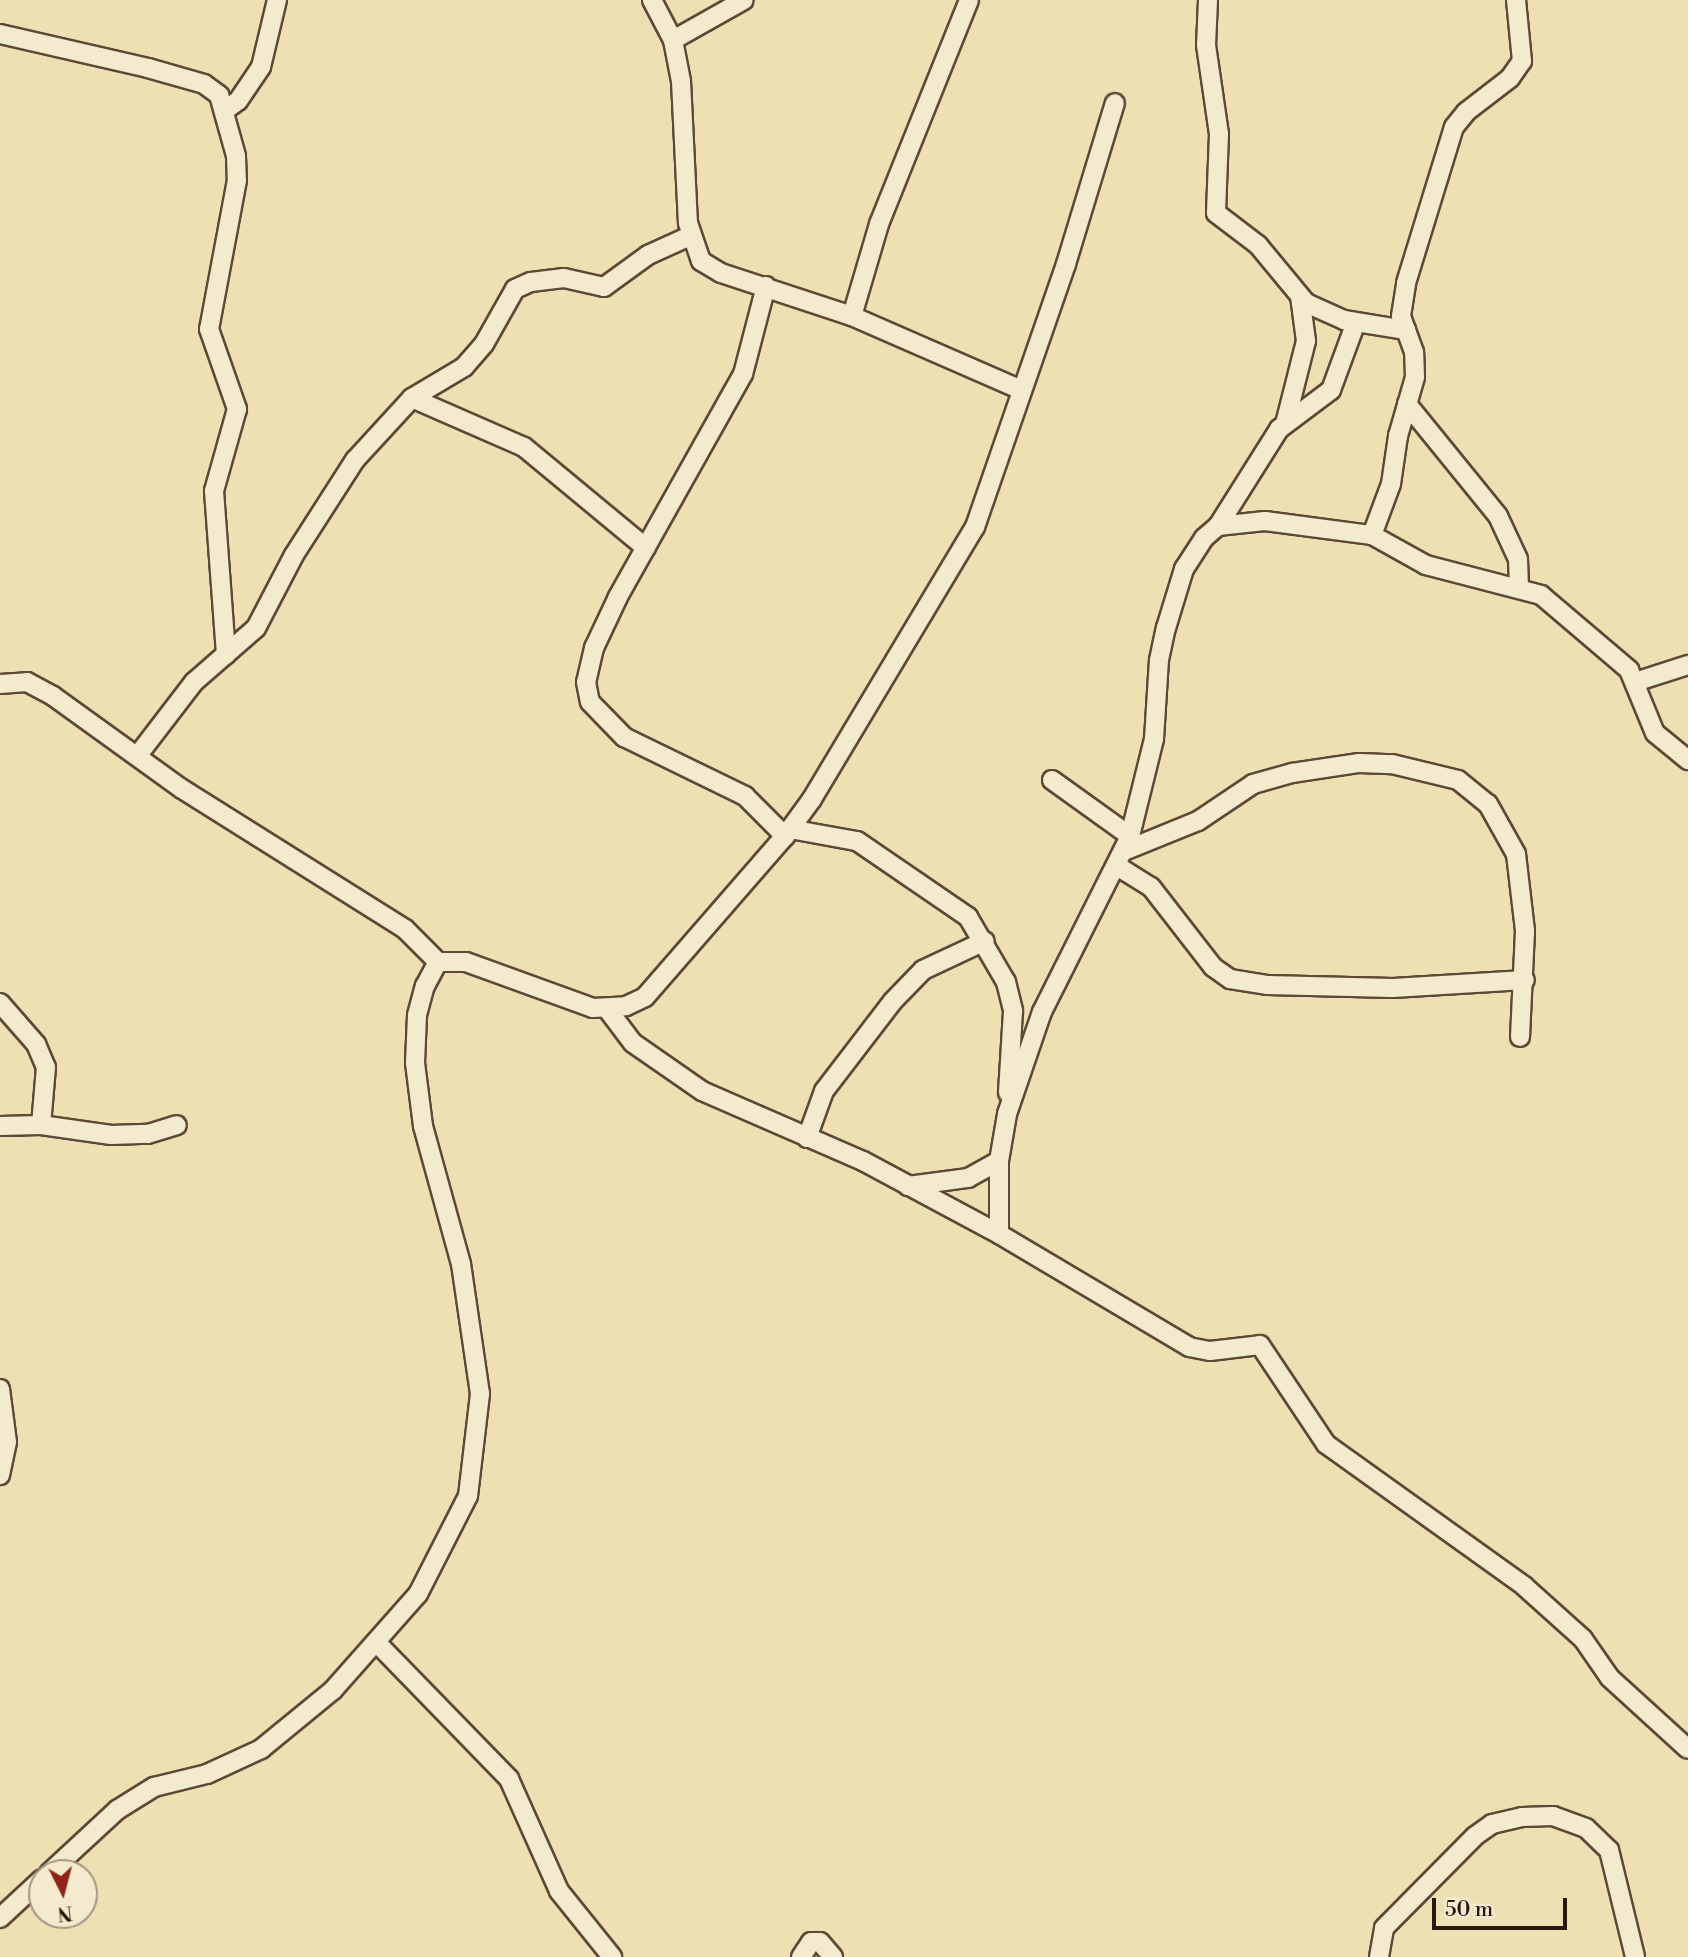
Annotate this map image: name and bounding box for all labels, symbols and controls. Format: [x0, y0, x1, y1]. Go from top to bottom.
north arrow [28, 1859, 98, 1929]
scale bar [1436, 1884, 1571, 1928]
text: 50 m [1445, 1897, 1493, 1923]
text: N [56, 1900, 74, 1926]

